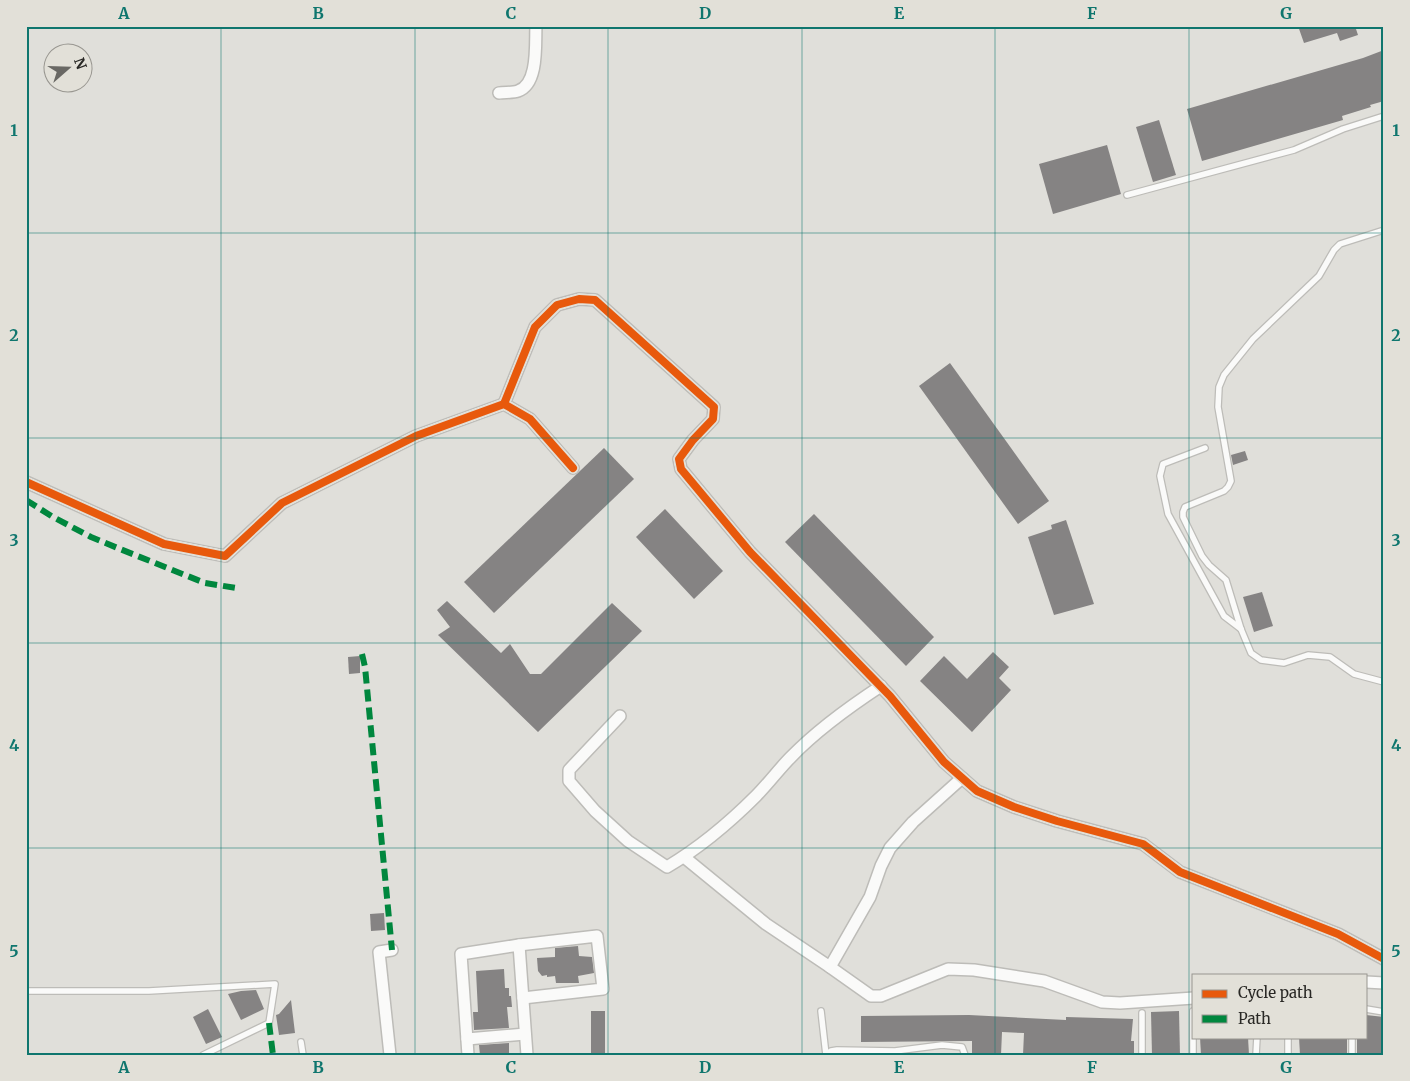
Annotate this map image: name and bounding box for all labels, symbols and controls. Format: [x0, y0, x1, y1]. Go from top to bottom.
text: A [117, 3, 130, 23]
text: B [312, 3, 324, 23]
text: C [506, 3, 516, 23]
text: D [699, 3, 711, 23]
text: E [894, 3, 905, 23]
text: F [1087, 3, 1097, 23]
text: G [1280, 3, 1292, 23]
north arrow [42, 42, 92, 92]
text: N [70, 55, 91, 72]
text: 1 [10, 120, 18, 140]
text: 1 [1392, 120, 1400, 140]
text: 2 [9, 325, 19, 345]
text: 2 [1391, 325, 1401, 345]
text: 3 [9, 530, 19, 550]
text: 3 [1391, 530, 1401, 550]
text: 4 [9, 735, 19, 755]
text: 4 [1391, 735, 1401, 755]
text: 5 [9, 941, 19, 961]
text: 5 [1391, 941, 1401, 961]
legend [1192, 974, 1368, 1038]
text: Cycle path [1238, 983, 1313, 1002]
text: Path [1238, 1009, 1271, 1028]
text: A [117, 1057, 130, 1077]
text: B [312, 1057, 324, 1077]
text: C [506, 1057, 516, 1077]
text: D [699, 1057, 711, 1077]
text: E [894, 1057, 905, 1077]
text: F [1087, 1057, 1097, 1077]
text: G [1280, 1057, 1292, 1077]

